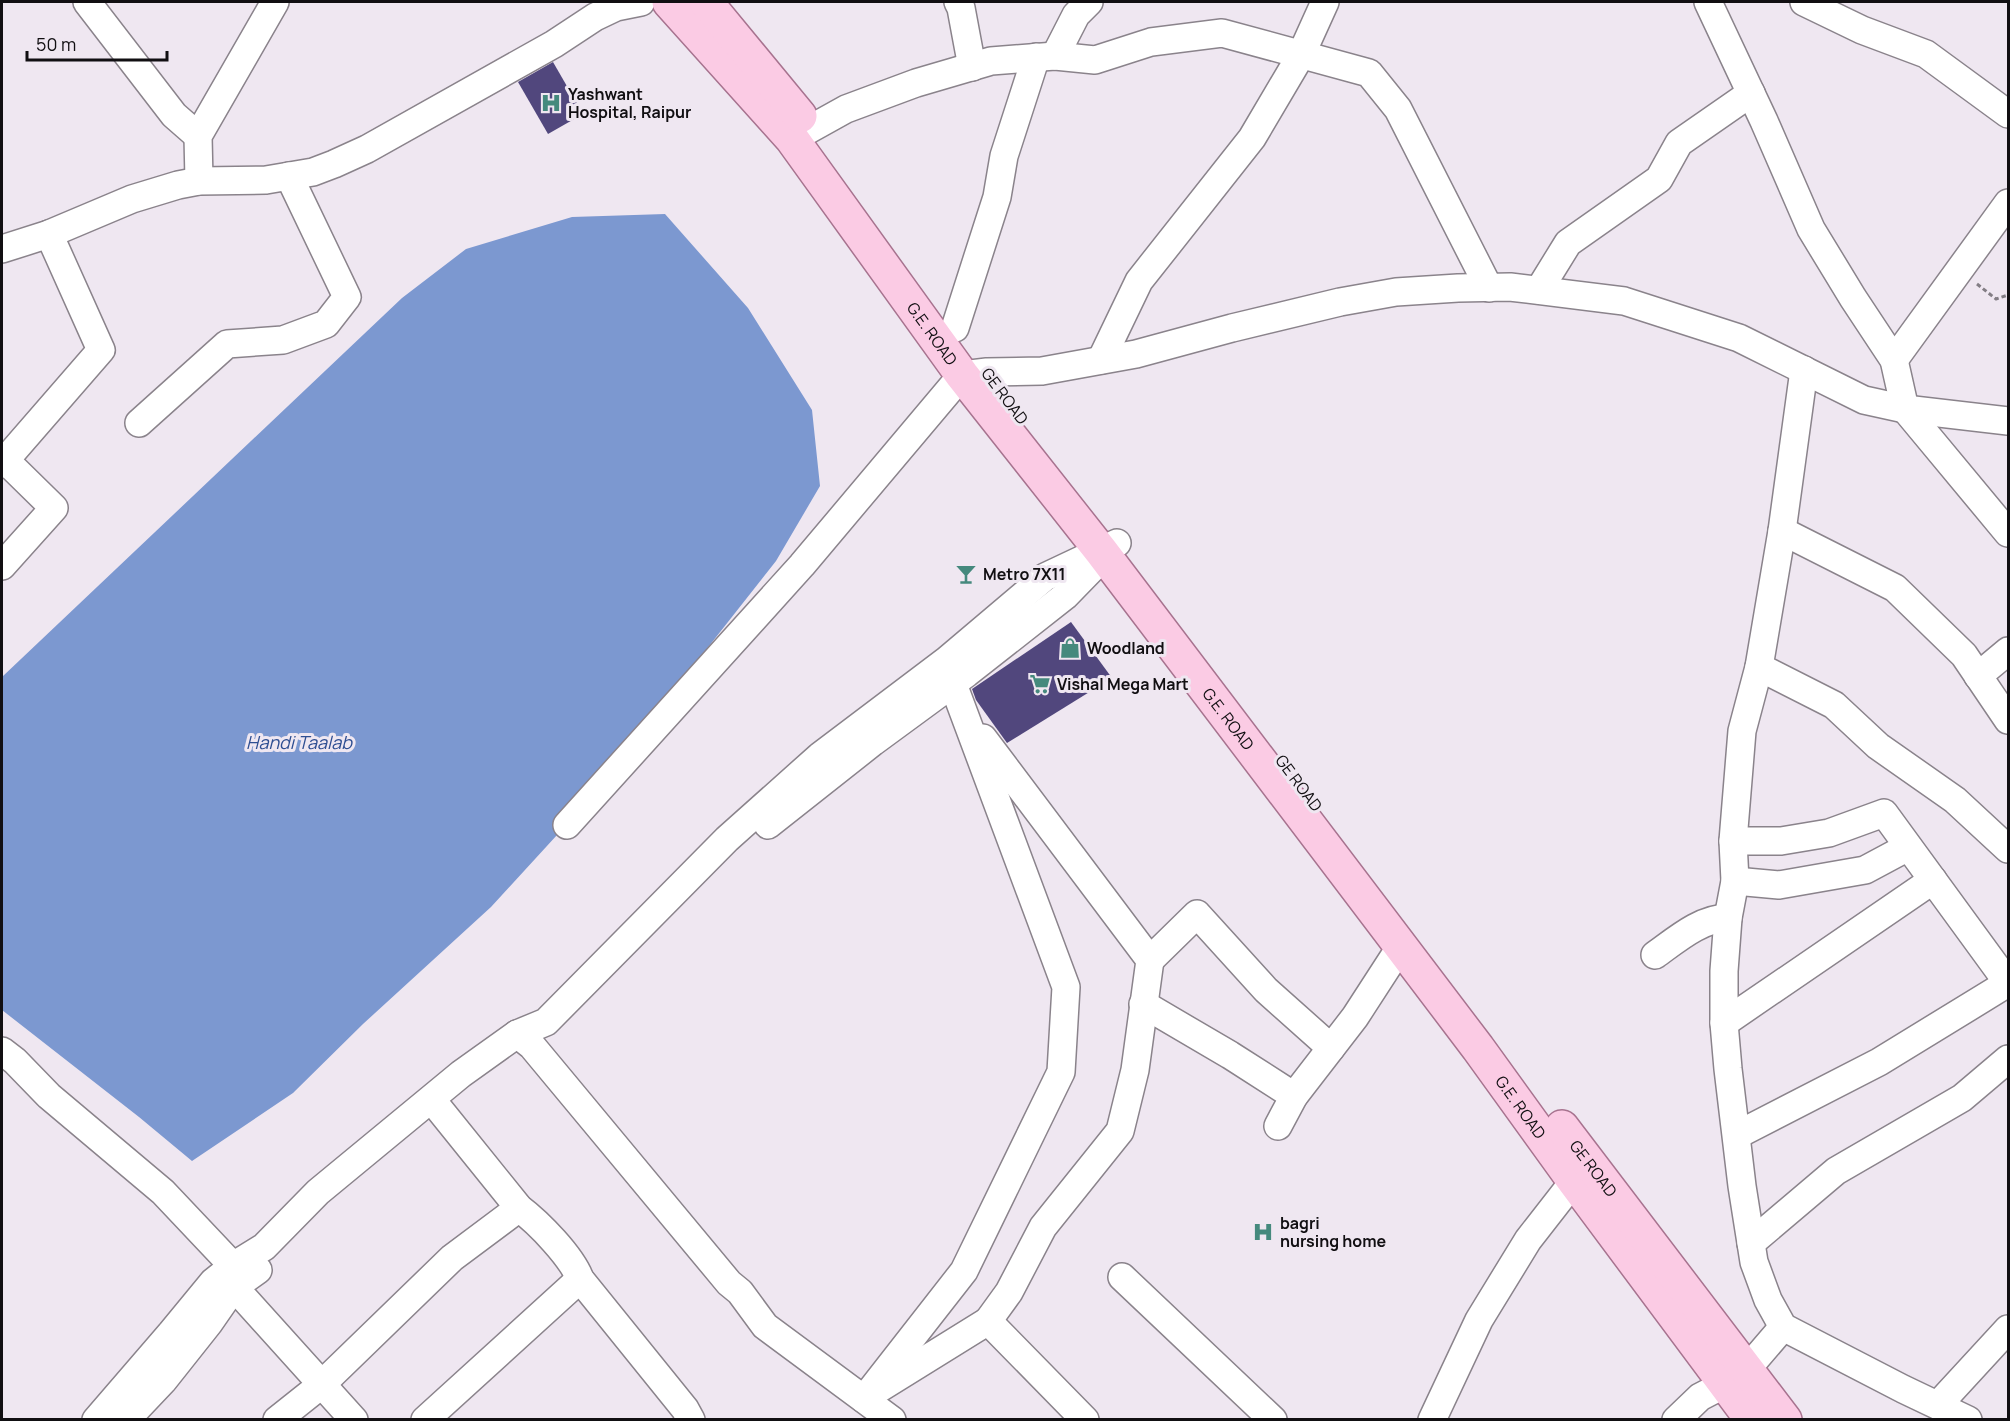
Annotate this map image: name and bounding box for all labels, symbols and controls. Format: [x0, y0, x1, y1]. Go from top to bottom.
scale bar [27, 24, 166, 62]
text: 50 m [36, 32, 76, 56]
place label: Yashwant Hospital, Raipur [568, 83, 691, 123]
hospital icon: Yashwant Hospital, Raipur [539, 91, 563, 115]
street label: G.E. ROAD [902, 298, 963, 370]
street label: GE ROAD [976, 363, 1034, 429]
bar icon: Metro 7X11 [954, 562, 978, 586]
place label: Metro 7X11 [983, 563, 1066, 585]
shop icon: Woodland [1058, 636, 1082, 660]
place label: Woodland [1087, 637, 1165, 659]
supermarket icon: Vishal Mega Mart [1028, 672, 1052, 696]
place label: Vishal Mega Mart [1057, 673, 1189, 695]
street label: G.E. ROAD [1197, 683, 1259, 755]
water label: Handi Taalab [246, 730, 353, 754]
street label: GE ROAD [1270, 750, 1328, 816]
street label: G.E. ROAD [1490, 1071, 1551, 1143]
street label: GE ROAD [1565, 1136, 1622, 1201]
place label: bagri nursing home [1280, 1212, 1386, 1252]
hospital icon: bagri nursing home [1251, 1220, 1275, 1244]

